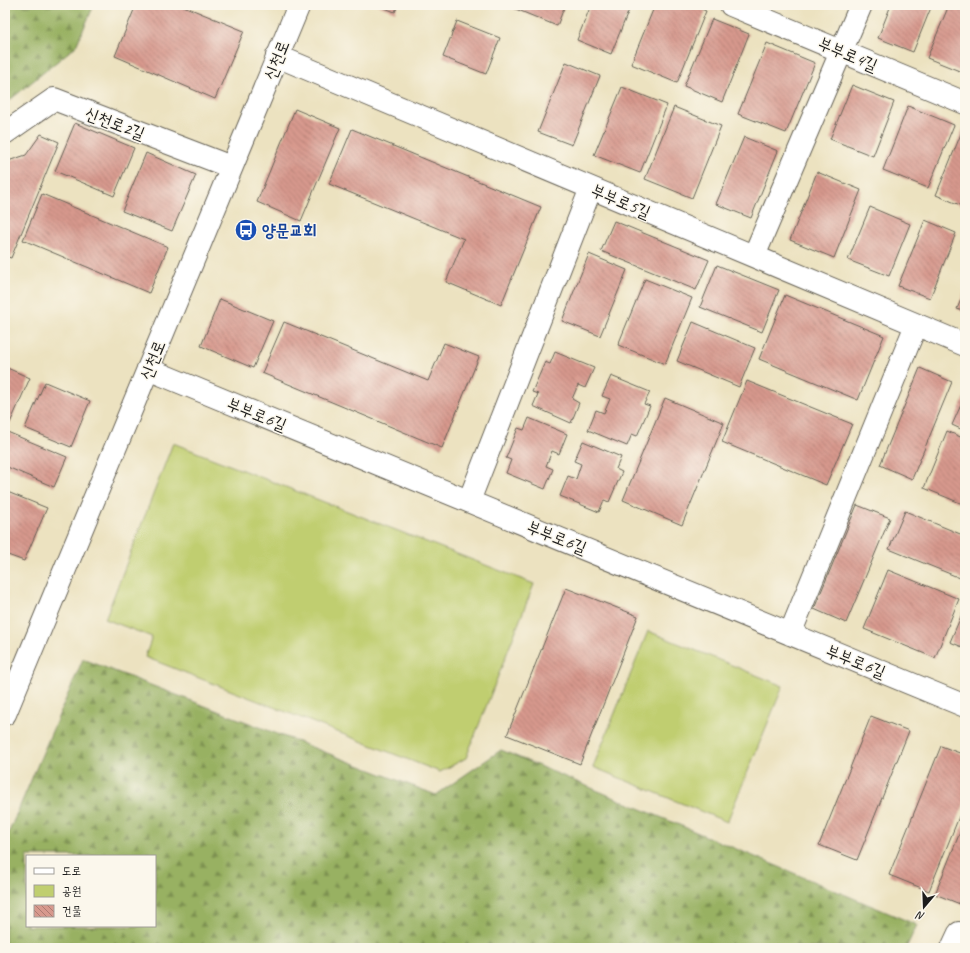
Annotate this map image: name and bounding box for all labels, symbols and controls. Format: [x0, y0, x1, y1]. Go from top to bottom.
street label: 부부로4길 [815, 33, 881, 76]
street label: 신천로 [259, 37, 294, 83]
street label: 신천로2길 [82, 102, 148, 145]
street label: 부부로5길 [588, 180, 654, 223]
bus stop icon: 양문교회 [233, 217, 259, 243]
place label: 양문교회 [262, 220, 317, 241]
street label: 신천로 [135, 337, 170, 383]
street label: 부부로6길 [224, 393, 290, 436]
street label: 부부로6길 [524, 516, 590, 559]
street label: 부부로6길 [823, 640, 889, 683]
legend [26, 855, 156, 927]
text: 도로 [62, 863, 81, 879]
text: 공원 [62, 883, 81, 899]
north arrow [904, 887, 944, 927]
text: 건물 [62, 903, 82, 919]
text: N [913, 908, 926, 924]

